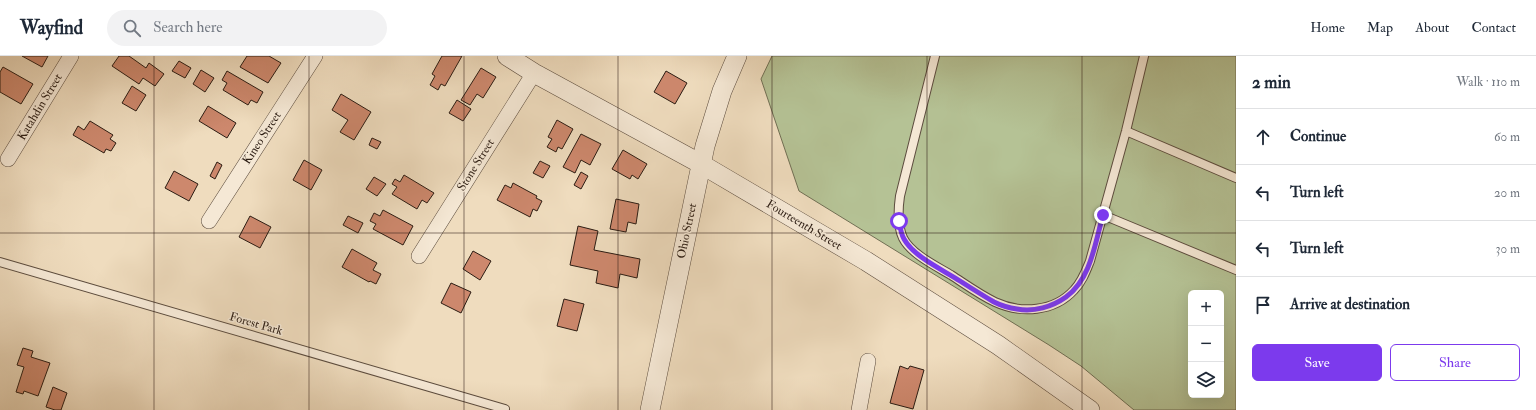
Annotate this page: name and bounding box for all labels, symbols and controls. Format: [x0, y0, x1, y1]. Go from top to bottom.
search box [107, 10, 387, 46]
text: Wayfind [20, 16, 83, 40]
icon: search [121, 17, 143, 39]
text: Search here [153, 18, 223, 37]
text: Home [1310, 19, 1345, 36]
text: Map [1367, 19, 1393, 36]
text: About [1415, 19, 1449, 36]
text: Contact [1471, 19, 1516, 36]
street label: Katahdin Street [14, 71, 66, 143]
text: 2 min [1252, 72, 1291, 93]
text: Walk · 110 m [1456, 74, 1520, 90]
street label: Kineo Street [239, 109, 285, 167]
icon: ahead [1252, 126, 1274, 148]
text: Continue [1290, 127, 1346, 146]
text: 60 m [1494, 129, 1520, 145]
street label: Stone Street [454, 136, 498, 194]
icon: left [1252, 182, 1274, 204]
text: Turn left [1290, 183, 1344, 202]
text: 20 m [1494, 185, 1520, 201]
street label: Fourteenth Street [764, 197, 845, 253]
street label: Ohio Street [674, 202, 700, 260]
route end [1094, 206, 1112, 224]
route start [890, 212, 908, 230]
icon: left [1252, 238, 1274, 260]
text: Turn left [1290, 239, 1344, 258]
text: 30 m [1496, 241, 1520, 257]
map controls [1188, 290, 1224, 398]
button: + [1188, 290, 1224, 326]
icon: arrive [1252, 294, 1274, 316]
text: Arrive at destination [1290, 295, 1410, 314]
street label: Forest Park [228, 309, 285, 339]
button: − [1188, 326, 1224, 362]
button: Save [1252, 344, 1382, 381]
button: Share [1390, 344, 1520, 381]
button: layers [1188, 362, 1224, 398]

